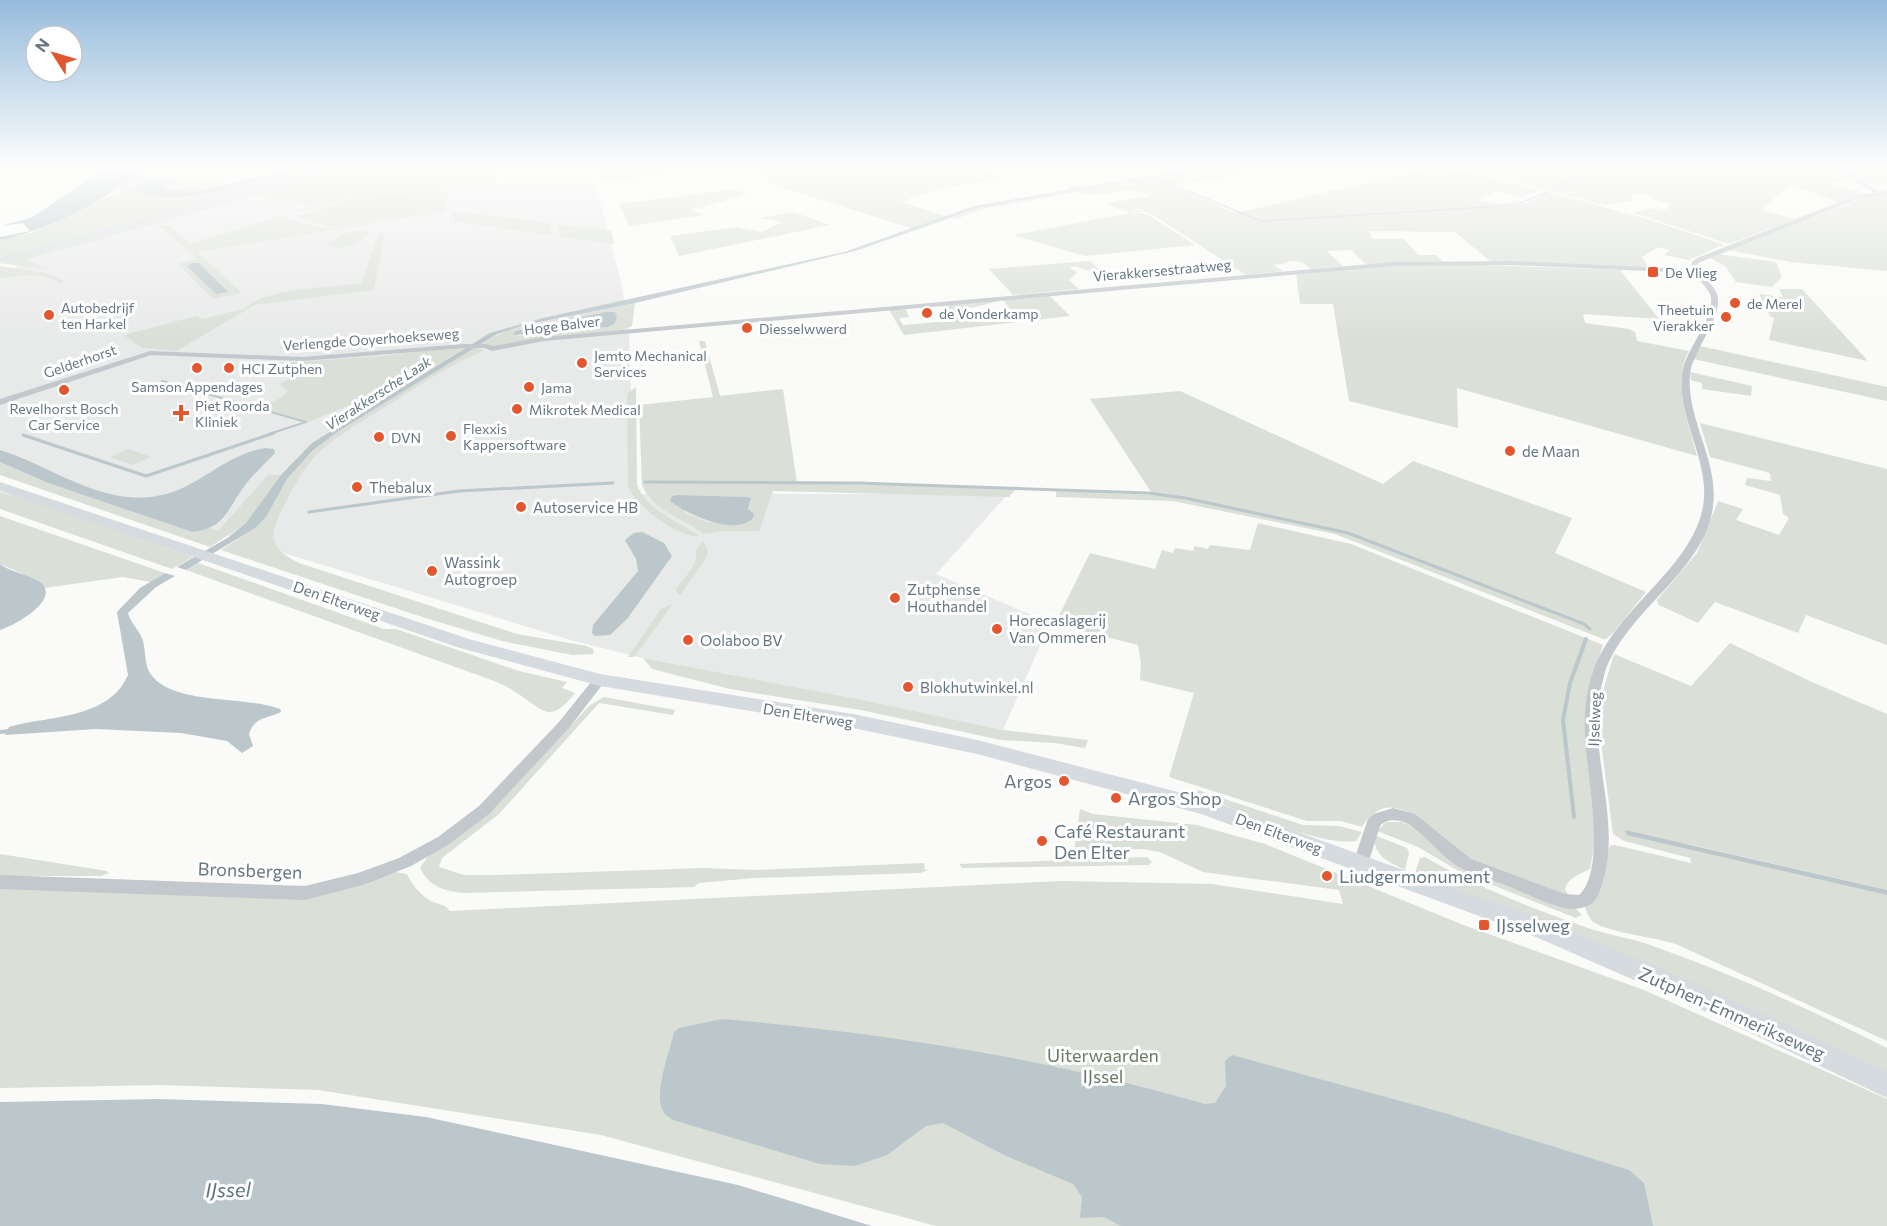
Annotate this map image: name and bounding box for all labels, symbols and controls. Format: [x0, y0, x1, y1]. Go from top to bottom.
north arrow [24, 24, 84, 84]
text: N [30, 34, 53, 55]
street label: Vierakkersestraatweg [1092, 255, 1232, 285]
place label: De Vlieg [1665, 264, 1718, 281]
marker: De Vlieg [1646, 265, 1660, 279]
place label: de Merel [1747, 295, 1802, 312]
marker: de Merel [1728, 296, 1742, 310]
place label: Autobedrijf ten Harkel [61, 299, 135, 332]
place label: Theetuin Vierakker [1653, 301, 1714, 334]
place label: de Vonderkamp [939, 305, 1039, 322]
marker: de Vonderkamp [920, 306, 934, 320]
marker: Autobedrijf ten Harkel [42, 308, 56, 322]
marker: Theetuin Vierakker [1719, 310, 1733, 324]
street label: Hoge Balver [523, 312, 601, 338]
place label: Diesselwwerd [759, 320, 847, 337]
marker: Diesselwwerd [740, 321, 754, 335]
street label: Verlengde Ooyerhoekseweg [282, 324, 460, 354]
street label: Gelderhorst [41, 340, 119, 381]
place label: Jemto Mechanical Services [594, 347, 707, 380]
water label: Vierakkersche Laak [322, 352, 434, 434]
marker: Jemto Mechanical Services [575, 356, 589, 370]
place label: HCI Zutphen [241, 360, 322, 377]
marker: Samson Appendages [190, 361, 204, 375]
marker: HCI Zutphen [222, 361, 236, 375]
place label: Samson Appendages [131, 378, 263, 395]
place label: Jama [541, 379, 572, 396]
marker: Jama [522, 380, 536, 394]
marker: Revelhorst Bosch Car Service [57, 383, 71, 397]
place label: Piet Roorda Kliniek [195, 397, 270, 430]
place label: Revelhorst Bosch Car Service [9, 400, 119, 433]
place label: Mikrotek Medical [529, 401, 641, 418]
marker: Mikrotek Medical [510, 402, 524, 416]
marker: Piet Roorda Kliniek [172, 404, 190, 422]
place label: Flexxis Kappersoftware [463, 420, 566, 453]
place label: DVN [391, 429, 421, 446]
marker: Flexxis Kappersoftware [444, 429, 458, 443]
marker: DVN [372, 430, 386, 444]
place label: de Maan [1522, 442, 1580, 460]
marker: de Maan [1503, 444, 1517, 458]
place label: Thebalux [369, 478, 432, 496]
marker: Thebalux [350, 480, 364, 494]
place label: Autoservice HB [533, 498, 638, 516]
marker: Autoservice HB [514, 500, 528, 514]
place label: Wassink Autogroep [444, 553, 517, 588]
marker: Wassink Autogroep [425, 564, 439, 578]
street label: Den Elterweg [291, 577, 383, 623]
place label: Zutphense Houthandel [907, 580, 987, 615]
marker: Zutphense Houthandel [888, 591, 902, 605]
place label: Horecaslagerij Van Ommeren [1009, 611, 1106, 646]
marker: Horecaslagerij Van Ommeren [990, 622, 1004, 636]
place label: Oolaboo BV [700, 631, 782, 649]
marker: Oolaboo BV [681, 633, 695, 647]
place label: Blokhutwinkel.nl [920, 678, 1034, 696]
marker: Blokhutwinkel.nl [901, 680, 915, 694]
street label: IJselweg [1584, 691, 1604, 747]
street label: Den Elterweg [762, 699, 854, 731]
place label: Argos [1004, 770, 1052, 792]
marker: Argos [1057, 774, 1071, 788]
place label: Argos Shop [1128, 787, 1222, 809]
marker: Argos Shop [1109, 791, 1123, 805]
street label: Den Elterweg [1233, 809, 1325, 857]
place label: Café Restaurant Den Elter [1054, 820, 1185, 863]
marker: Café Restaurant Den Elter [1035, 834, 1049, 848]
street label: Bronsbergen [197, 857, 303, 883]
place label: Liudgermonument [1339, 865, 1490, 887]
marker: Liudgermonument [1320, 869, 1334, 883]
place label: IJsselweg [1496, 914, 1570, 936]
marker: IJsselweg [1477, 918, 1491, 932]
street label: Zutphen-Emmerikseweg [1635, 962, 1829, 1064]
park label: Uiterwaarden IJssel [1047, 1044, 1159, 1087]
water label: IJssel [205, 1177, 252, 1201]

